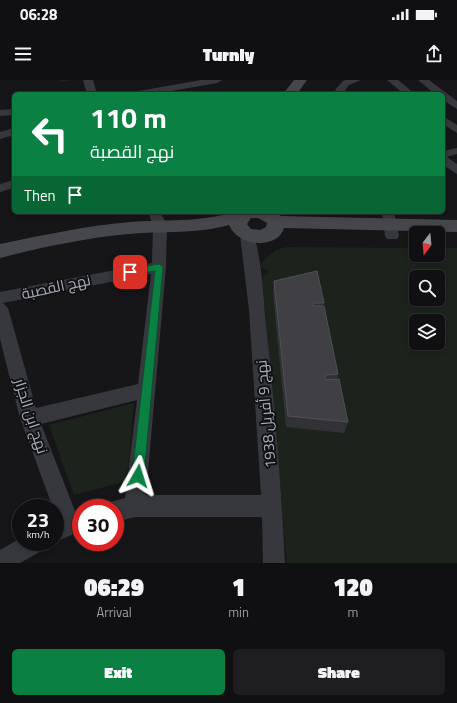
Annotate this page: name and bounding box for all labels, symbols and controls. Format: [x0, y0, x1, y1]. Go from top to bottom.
text: 06:28 [20, 3, 57, 26]
text: Turnly [203, 41, 254, 68]
icon: menu [12, 43, 34, 65]
icon: share [423, 43, 445, 65]
text: 110 m [90, 96, 167, 139]
icon: left [24, 108, 76, 160]
text: نهج القصبة [90, 138, 174, 165]
text: Then [24, 184, 56, 207]
icon: arrive [64, 184, 86, 206]
north arrow [409, 226, 445, 262]
map controls [409, 226, 445, 350]
pin [113, 255, 147, 289]
icon: arrive [119, 261, 141, 283]
street label: نهج القصبة [19, 268, 93, 305]
button: search [409, 270, 445, 306]
button: layers [409, 314, 445, 350]
street label: نهج 9 أفريل 1938 [249, 359, 282, 469]
street label: نهج ابن الجزار [8, 374, 54, 457]
position arrow [117, 455, 159, 497]
speed limit sign: 30 [72, 499, 124, 551]
text: 23 [27, 504, 49, 535]
text: km/h [27, 527, 49, 542]
text: 06:29 [84, 569, 144, 605]
text: 1 [232, 569, 245, 605]
text: 120 [333, 569, 373, 605]
text: Arrival [96, 602, 132, 622]
text: min [228, 602, 249, 622]
text: m [347, 602, 358, 622]
button: Exit [12, 649, 225, 695]
button: Share [233, 649, 445, 695]

